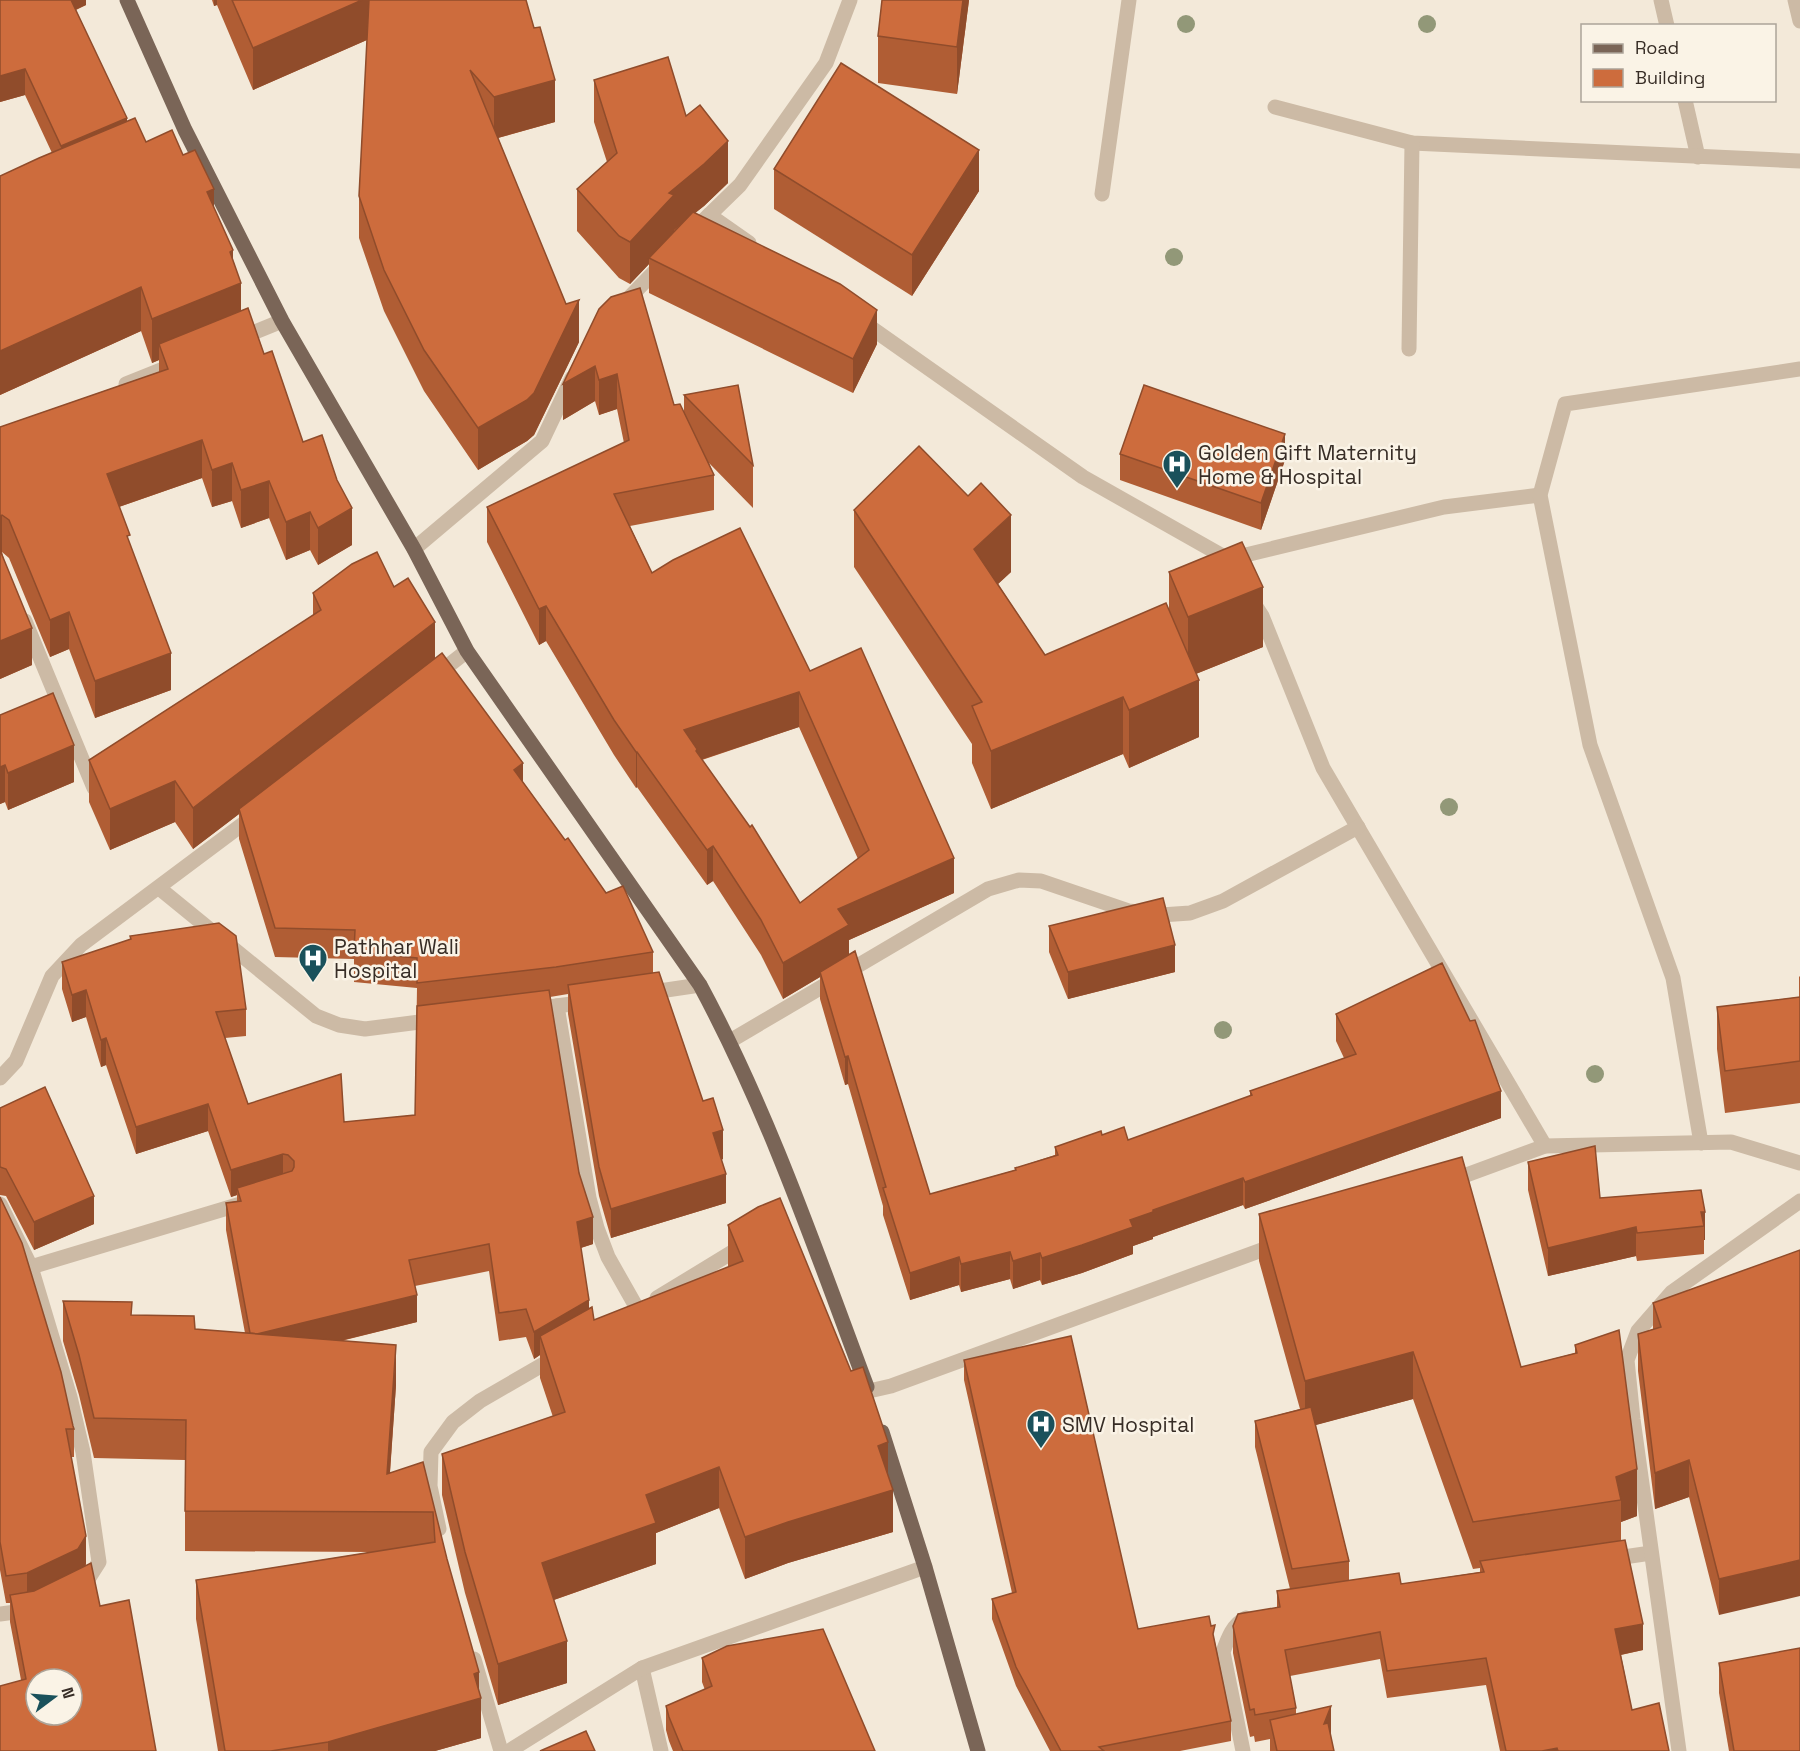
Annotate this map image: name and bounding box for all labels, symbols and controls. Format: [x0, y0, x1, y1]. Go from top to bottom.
legend [1581, 24, 1776, 102]
text: Road [1635, 36, 1679, 59]
text: Building [1635, 66, 1705, 89]
place label: Golden Gift Maternity Home & Hospital [1198, 439, 1417, 490]
hospital icon: Golden Gift Maternity Home & Hospital [1161, 448, 1193, 490]
place label: Pathhar Wali Hospital [334, 933, 459, 984]
hospital icon: Pathhar Wali Hospital [297, 942, 329, 984]
hospital icon: SMV Hospital [1025, 1408, 1057, 1450]
place label: SMV Hospital [1062, 1411, 1194, 1438]
north arrow [24, 1667, 84, 1727]
text: N [56, 1685, 80, 1701]

